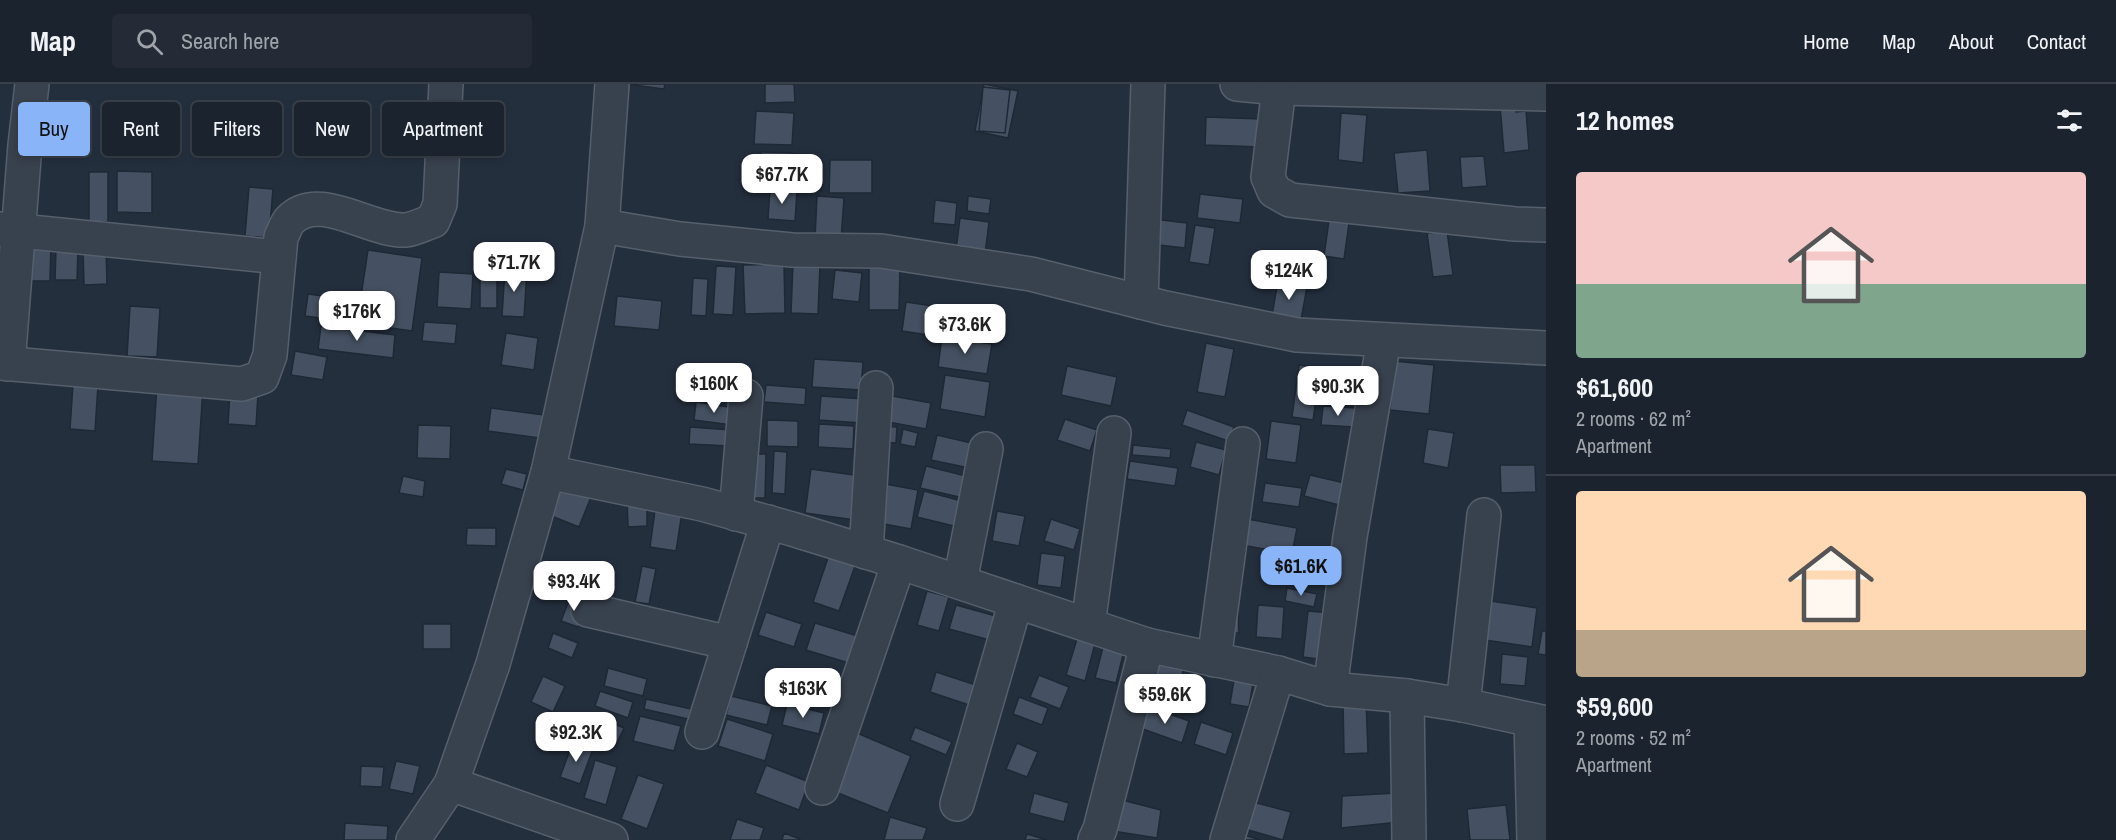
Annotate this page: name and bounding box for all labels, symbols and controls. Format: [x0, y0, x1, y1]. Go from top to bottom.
search box [112, 14, 532, 68]
text: Map [30, 22, 76, 60]
icon: search [133, 25, 166, 58]
text: Search here [181, 26, 279, 56]
text: Home [1803, 27, 1849, 56]
text: Map [1882, 27, 1916, 56]
text: About [1949, 27, 1994, 56]
text: Contact [2027, 27, 2086, 56]
chip: Buy [18, 102, 90, 156]
chip: Rent [102, 102, 180, 156]
chip: Filters [192, 102, 282, 156]
chip: New [294, 102, 370, 156]
chip: Apartment [382, 102, 504, 156]
text: 12 homes [1576, 103, 1674, 138]
icon: filters [2053, 104, 2086, 137]
pin: $67.7K [733, 154, 831, 205]
text: $67.7K [756, 160, 808, 187]
icon: home [1777, 211, 1885, 319]
pin: $71.7K [465, 242, 563, 293]
text: $71.7K [488, 248, 540, 275]
pin: $124K [1247, 250, 1331, 301]
text: $124K [1265, 256, 1313, 283]
pin: $176K [315, 291, 399, 342]
text: $176K [333, 297, 381, 324]
pin: $73.6K [916, 304, 1014, 355]
text: $73.6K [939, 310, 991, 337]
pin: $160K [672, 363, 756, 414]
pin: $90.3K [1289, 366, 1387, 417]
text: $160K [690, 369, 738, 396]
text: $61,600 [1576, 370, 1653, 405]
text: $90.3K [1312, 372, 1364, 399]
text: 2 rooms · 62 m² [1576, 405, 1691, 432]
text: Apartment [1576, 432, 1652, 459]
icon: home [1777, 530, 1885, 638]
pin: $61.6K [1252, 546, 1350, 597]
text: $61.6K [1275, 552, 1327, 579]
pin: $93.4K [525, 561, 623, 612]
text: $93.4K [548, 567, 600, 594]
pin: $163K [761, 668, 845, 719]
text: $163K [779, 674, 827, 701]
pin: $59.6K [1116, 674, 1214, 725]
text: $59.6K [1139, 680, 1191, 707]
text: $59,600 [1576, 689, 1653, 724]
pin: $92.3K [527, 712, 625, 763]
text: $92.3K [550, 718, 602, 745]
text: 2 rooms · 52 m² [1576, 724, 1691, 751]
text: Apartment [1576, 751, 1652, 778]

